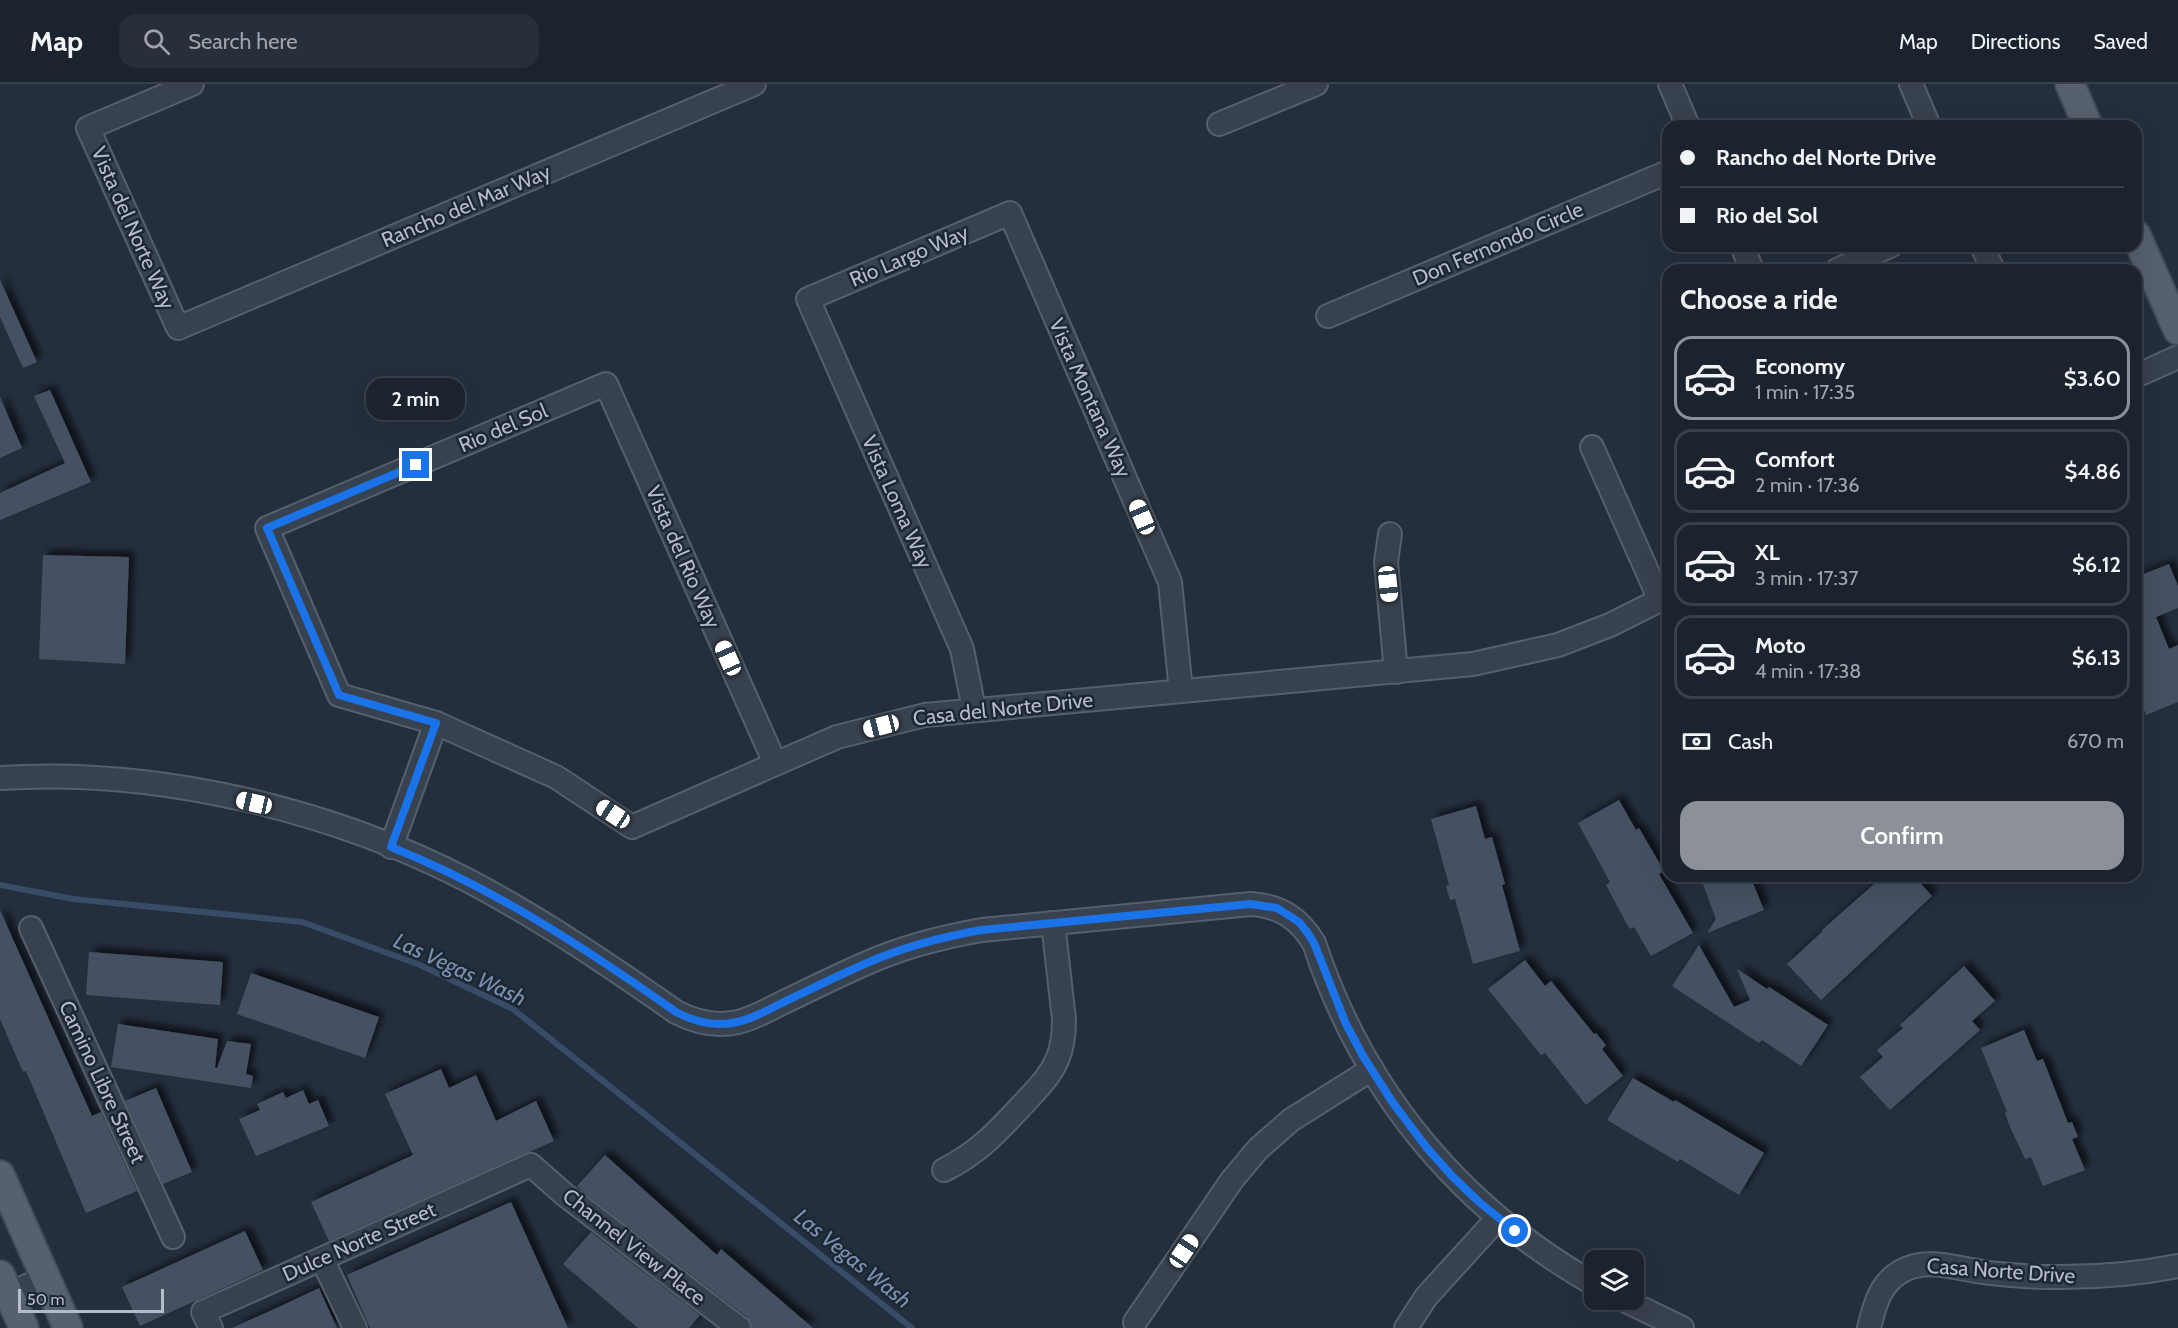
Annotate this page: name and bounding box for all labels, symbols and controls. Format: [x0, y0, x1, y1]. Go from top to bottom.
search box [119, 14, 539, 68]
text: Map [30, 24, 83, 58]
icon: search [140, 25, 173, 58]
text: Search here [188, 28, 297, 55]
text: Map [1899, 29, 1938, 54]
text: Directions [1971, 29, 2060, 54]
text: Saved [2093, 29, 2148, 54]
street label: Vista del Norte Way [86, 143, 181, 313]
text: Rancho del Norte Drive [1716, 144, 1936, 171]
street label: Rancho del Mar Way [377, 158, 554, 252]
street label: Don Fernondo Circle [1409, 196, 1587, 291]
text: Rio del Sol [1716, 202, 1818, 229]
street label: Rio Largo Way [846, 219, 972, 292]
text: Choose a ride [1680, 283, 1838, 316]
street label: Vista Montana Way [1044, 314, 1137, 482]
icon: car [1683, 351, 1737, 405]
text: Economy [1755, 353, 1845, 380]
text: $3.60 [2064, 365, 2121, 392]
callout: 2 min [366, 378, 466, 420]
text: 1 min · 17:35 [1755, 380, 1855, 404]
text: 2 min [391, 387, 440, 411]
street label: Rio del Sol [455, 398, 551, 457]
street label: Vista Loma Way [857, 431, 938, 573]
icon: car [1683, 444, 1737, 498]
text: Comfort [1755, 446, 1834, 473]
route end [402, 451, 429, 478]
text: $4.86 [2065, 458, 2121, 485]
text: 2 min · 17:36 [1755, 473, 1860, 497]
street label: Vista del Rio Way [641, 482, 726, 632]
car [1127, 497, 1157, 537]
icon: car [1683, 537, 1737, 591]
text: XL [1755, 539, 1780, 566]
text: $6.12 [2072, 551, 2121, 578]
car [1377, 565, 1399, 603]
text: 3 min · 17:37 [1755, 566, 1859, 590]
icon: car [1683, 630, 1737, 684]
text: Moto [1755, 632, 1806, 659]
car [712, 638, 744, 678]
text: $6.13 [2072, 644, 2121, 671]
text: 4 min · 17:38 [1755, 659, 1861, 683]
street label: Casa del Norte Drive [912, 687, 1094, 730]
car [861, 713, 901, 739]
icon: cash [1680, 725, 1713, 758]
text: Cash [1728, 728, 1773, 755]
text: 670 m [2067, 729, 2124, 753]
car [234, 790, 274, 816]
car [593, 797, 633, 831]
button: Confirm [1680, 801, 2124, 870]
water label: Las Vegas Wash [389, 927, 530, 1012]
street label: Camino Libre Street [54, 997, 151, 1167]
street label: Channel View Place [558, 1183, 711, 1310]
street label: Dulce Norte Street [278, 1197, 439, 1287]
water label: Las Vegas Wash [789, 1203, 917, 1314]
route start [1501, 1217, 1528, 1244]
car [1166, 1231, 1202, 1271]
map controls [1584, 1250, 1644, 1310]
button: layers [1584, 1250, 1644, 1310]
street label: Casa Norte Drive [1926, 1253, 2076, 1288]
scale bar [18, 1286, 164, 1314]
text: 50 m [27, 1290, 64, 1309]

